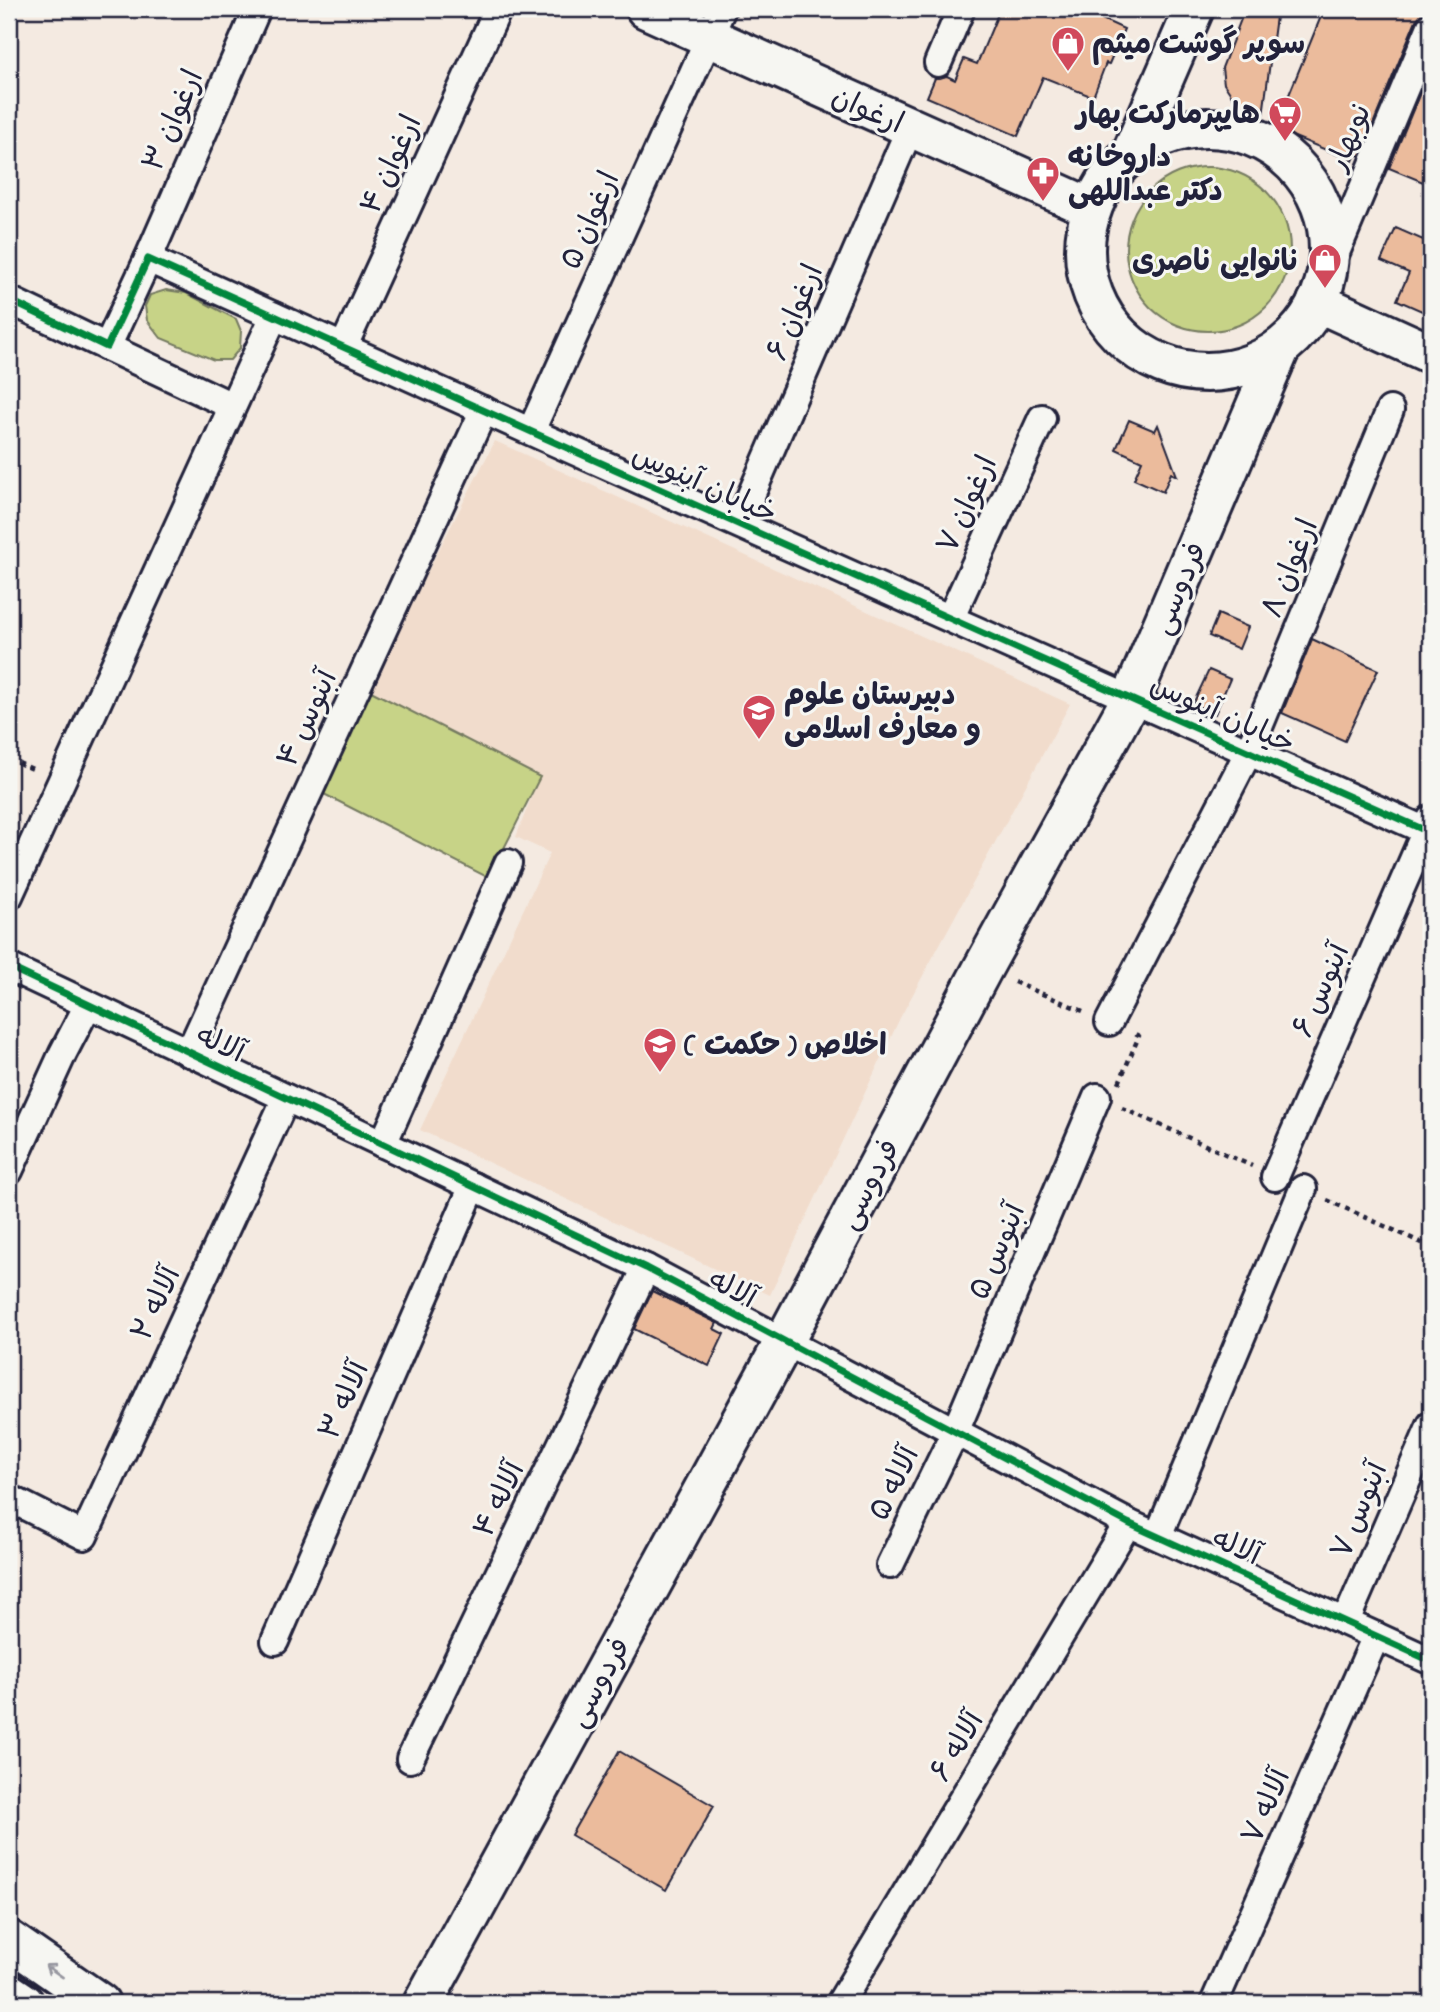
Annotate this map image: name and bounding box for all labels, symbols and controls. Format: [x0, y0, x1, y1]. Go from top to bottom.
shop icon: سوپر گوشت میثم [1049, 24, 1087, 73]
place label: سوپر گوشت میثم [1092, 24, 1305, 68]
street label: ارغوان ۳ [133, 63, 217, 179]
street label: ارغوان [824, 76, 910, 147]
place label: هایپرمارکت بهار [1074, 94, 1260, 138]
supermarket icon: هایپرمارکت بهار [1266, 94, 1304, 143]
street label: نوبهار [1317, 98, 1385, 180]
street label: ارغوان ۴ [351, 108, 435, 222]
place label: داروخانه دکتر عبداللهی [1068, 137, 1223, 215]
pharmacy icon: داروخانه دکتر عبداللهی [1024, 154, 1062, 203]
street label: ارغوان ۵ [551, 165, 633, 277]
place label: نانوایی ناصری [1132, 241, 1300, 285]
shop icon: نانوایی ناصری [1306, 241, 1344, 290]
street label: ارغوان ۶ [757, 258, 837, 368]
street label: خیابان آبنوس [624, 434, 783, 537]
street label: ارغوان ۷ [927, 449, 1011, 562]
street label: ارغوان ۸ [1252, 513, 1332, 625]
street label: فردوسی [1142, 536, 1220, 642]
street label: آبنوس ۴ [267, 662, 351, 775]
street label: خیابان آبنوس [1142, 664, 1301, 767]
place label: دبیرستان علوم و معارف اسلامی [784, 675, 981, 753]
school or university icon: دبیرستان علوم و معارف اسلامی [740, 692, 778, 741]
street label: آبنوس ۶ [1283, 936, 1364, 1045]
street label: آلاله [188, 1015, 253, 1077]
school or university icon: اخلاص ( حکمت ) [641, 1025, 679, 1074]
place label: اخلاص ( حکمت ) [684, 1025, 887, 1069]
street label: فردوسی [828, 1132, 913, 1239]
street label: آبنوس ۵ [959, 1196, 1039, 1307]
street label: آلاله ۲ [121, 1258, 195, 1349]
street label: آلاله [699, 1260, 765, 1322]
street label: آلاله ۳ [309, 1354, 383, 1447]
street label: آلاله ۵ [859, 1438, 933, 1529]
street label: آلاله ۴ [463, 1453, 539, 1546]
street label: آبنوس ۷ [1321, 1454, 1401, 1566]
street label: آلاله [1204, 1519, 1269, 1580]
street label: فردوسی [558, 1630, 643, 1737]
street label: آلاله ۶ [920, 1703, 998, 1791]
street label: آلاله ۷ [1232, 1761, 1304, 1852]
one-way arrow [45, 1964, 65, 1978]

